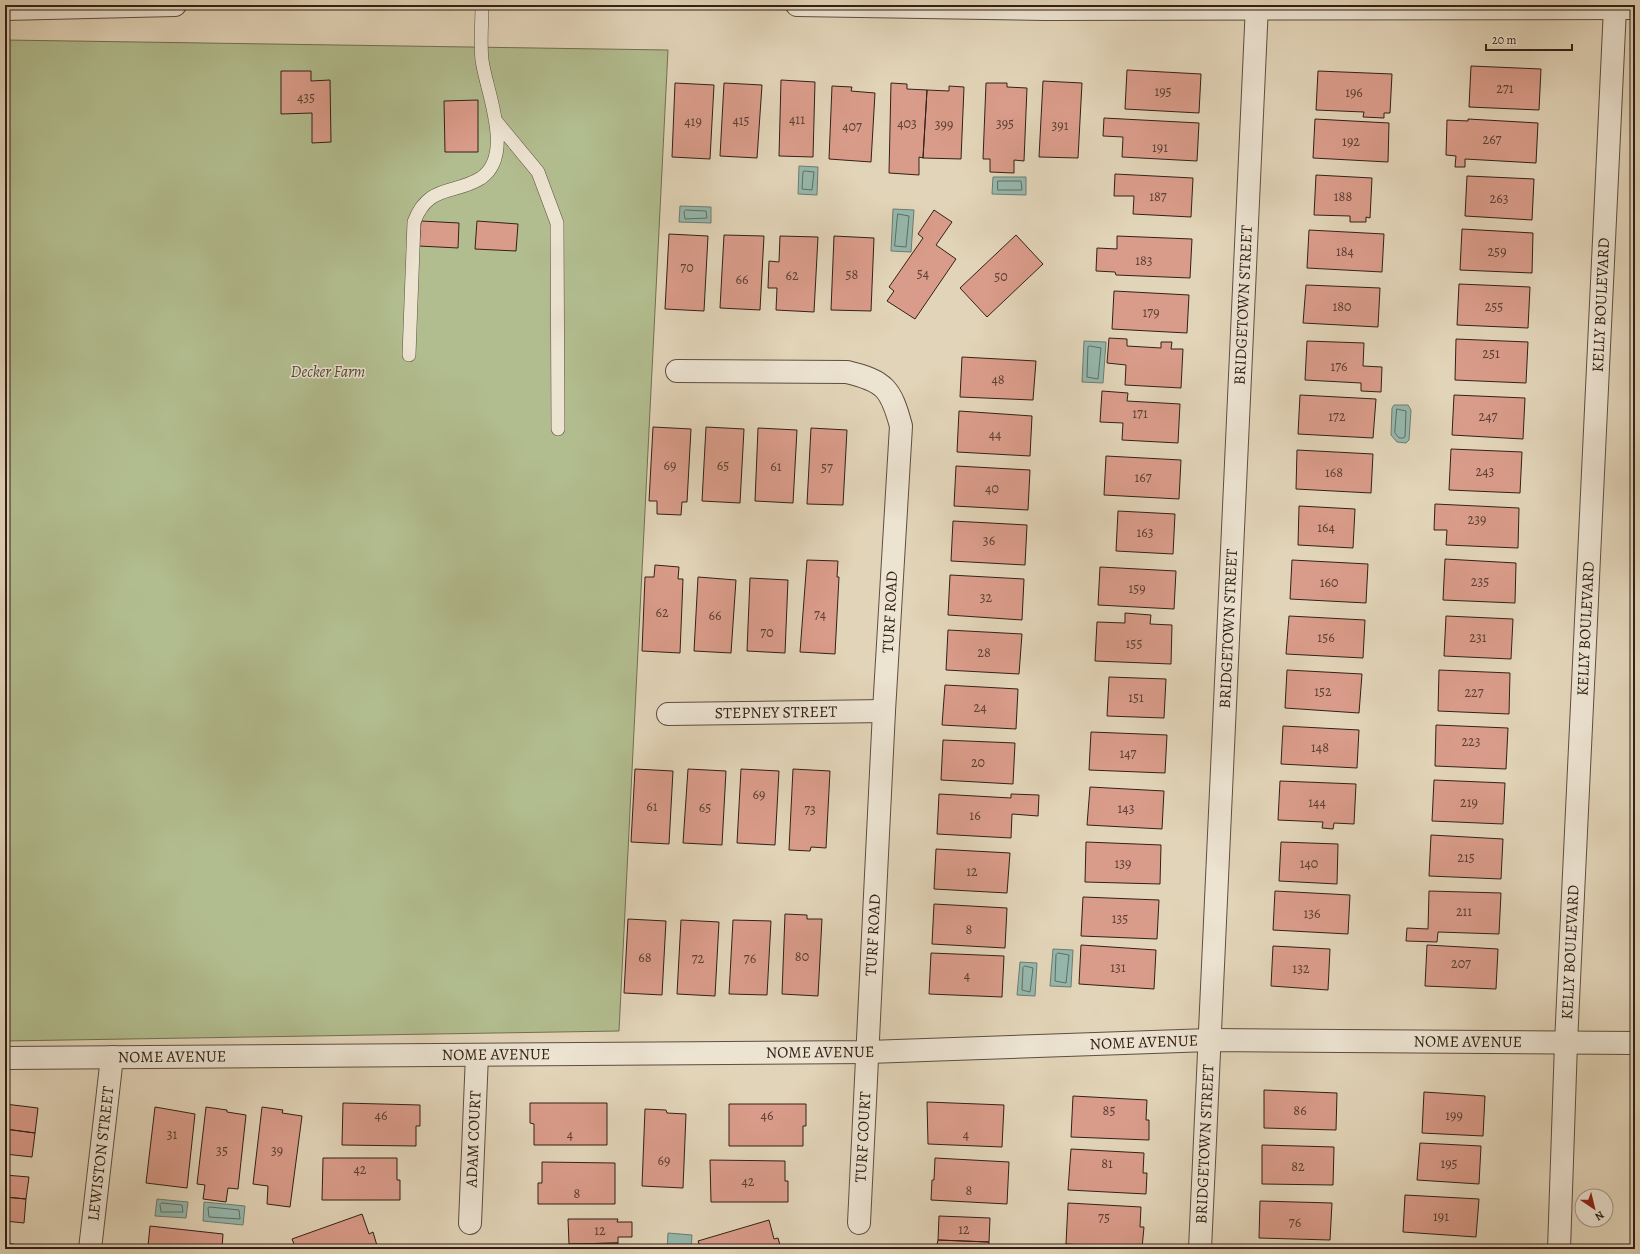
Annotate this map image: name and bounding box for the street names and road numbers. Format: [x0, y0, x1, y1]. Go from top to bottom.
street label: BRIDGETOWN STREET [1229, 224, 1258, 385]
street label: KELLY BOULEVARD [1587, 237, 1615, 373]
street label: BRIDGETOWN STREET [1214, 548, 1243, 709]
street label: KELLY BOULEVARD [1571, 561, 1600, 696]
street label: TURF ROAD [877, 571, 903, 653]
street label: STEPNEY STREET [715, 701, 838, 724]
street label: KELLY BOULEVARD [1556, 884, 1584, 1020]
street label: TURF ROAD [860, 894, 886, 976]
street label: NOME AVENUE [1089, 1029, 1198, 1055]
street label: NOME AVENUE [1413, 1030, 1522, 1053]
street label: NOME AVENUE [766, 1041, 875, 1064]
street label: NOME AVENUE [442, 1043, 550, 1066]
street label: NOME AVENUE [118, 1045, 226, 1068]
street label: BRIDGETOWN STREET [1190, 1063, 1219, 1225]
street label: LEWISTON STREET [82, 1085, 120, 1222]
street label: ADAM COURT [460, 1090, 487, 1189]
street label: TURF COURT [850, 1091, 876, 1183]

